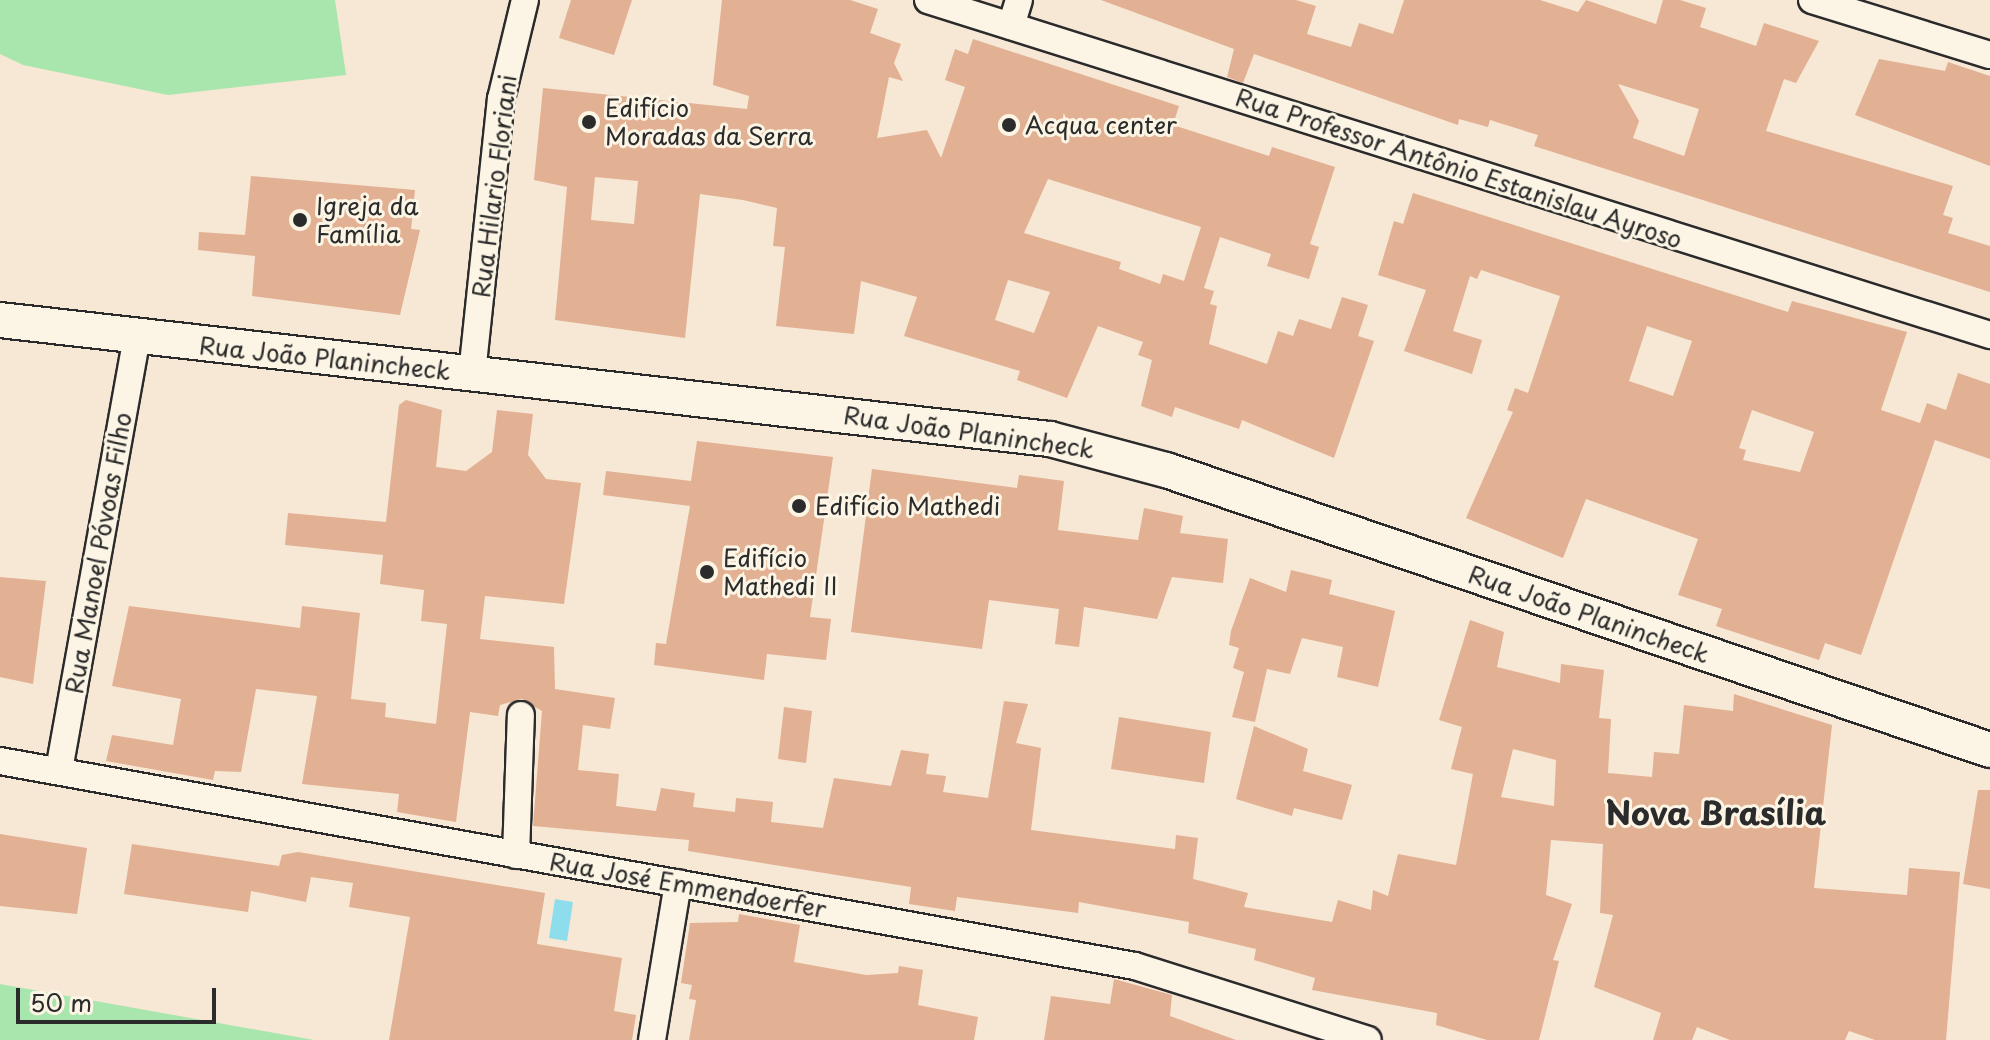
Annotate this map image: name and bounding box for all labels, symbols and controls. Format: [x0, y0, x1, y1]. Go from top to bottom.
street label: Rua Hilario Floriani [466, 71, 522, 301]
street label: Rua Professor Antônio Estanislau Ayroso [1229, 81, 1689, 255]
place label: Edifício Moradas da Serra [605, 94, 814, 150]
place label: Acqua center [1025, 111, 1179, 139]
marker: Edifício Moradas da Serra [580, 113, 598, 131]
marker: Acqua center [1000, 116, 1018, 134]
place label: Igreja da Família [316, 192, 418, 248]
marker: Igreja da Família [291, 211, 309, 229]
street label: Rua João Planincheck [197, 330, 453, 386]
street label: Rua João Planincheck [841, 400, 1097, 464]
street label: Rua Manoel Póvoas Filho [59, 409, 137, 697]
place label: Edifício Mathedi [815, 492, 1000, 520]
marker: Edifício Mathedi [790, 497, 808, 515]
place label: Edifício Mathedi II [723, 544, 838, 600]
street label: Rua João Planincheck [1464, 559, 1714, 669]
marker: Edifício Mathedi II [698, 563, 716, 581]
district label: Nova Brasília [1606, 793, 1826, 831]
street label: Rua José Emmendoerfer [546, 846, 830, 924]
scale bar [20, 972, 220, 1022]
text: 50 m [30, 984, 92, 1020]

